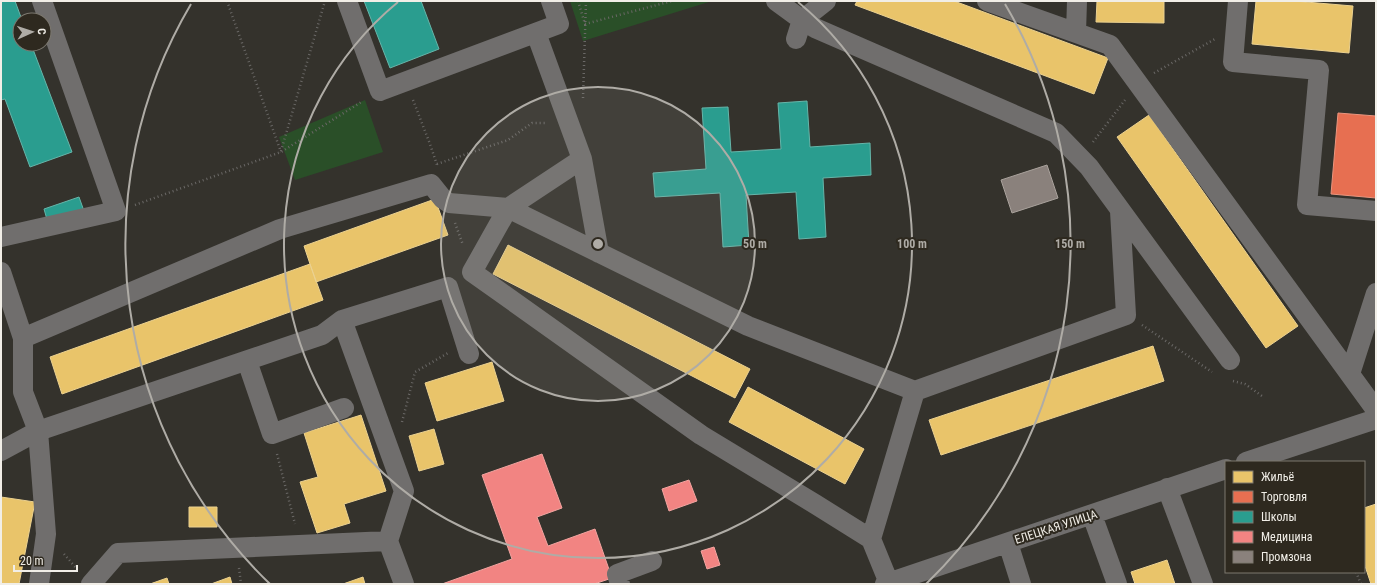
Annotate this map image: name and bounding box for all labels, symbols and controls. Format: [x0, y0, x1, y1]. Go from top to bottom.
north arrow [12, 12, 52, 52]
text: С [35, 28, 48, 35]
centre of rings [591, 237, 605, 251]
text: 50 m [743, 237, 767, 251]
text: 100 m [897, 237, 927, 251]
text: 150 m [1055, 237, 1085, 251]
legend [1225, 461, 1365, 573]
text: Жильё [1261, 470, 1294, 484]
text: Торговля [1261, 490, 1307, 504]
street label: ЕЛЕЦКАЯ УЛИЦА [1013, 507, 1099, 547]
text: Школы [1261, 510, 1297, 524]
text: Медицина [1261, 530, 1313, 544]
scale bar [14, 547, 77, 573]
text: Промзона [1261, 550, 1312, 564]
text: 20 m [20, 554, 44, 568]

